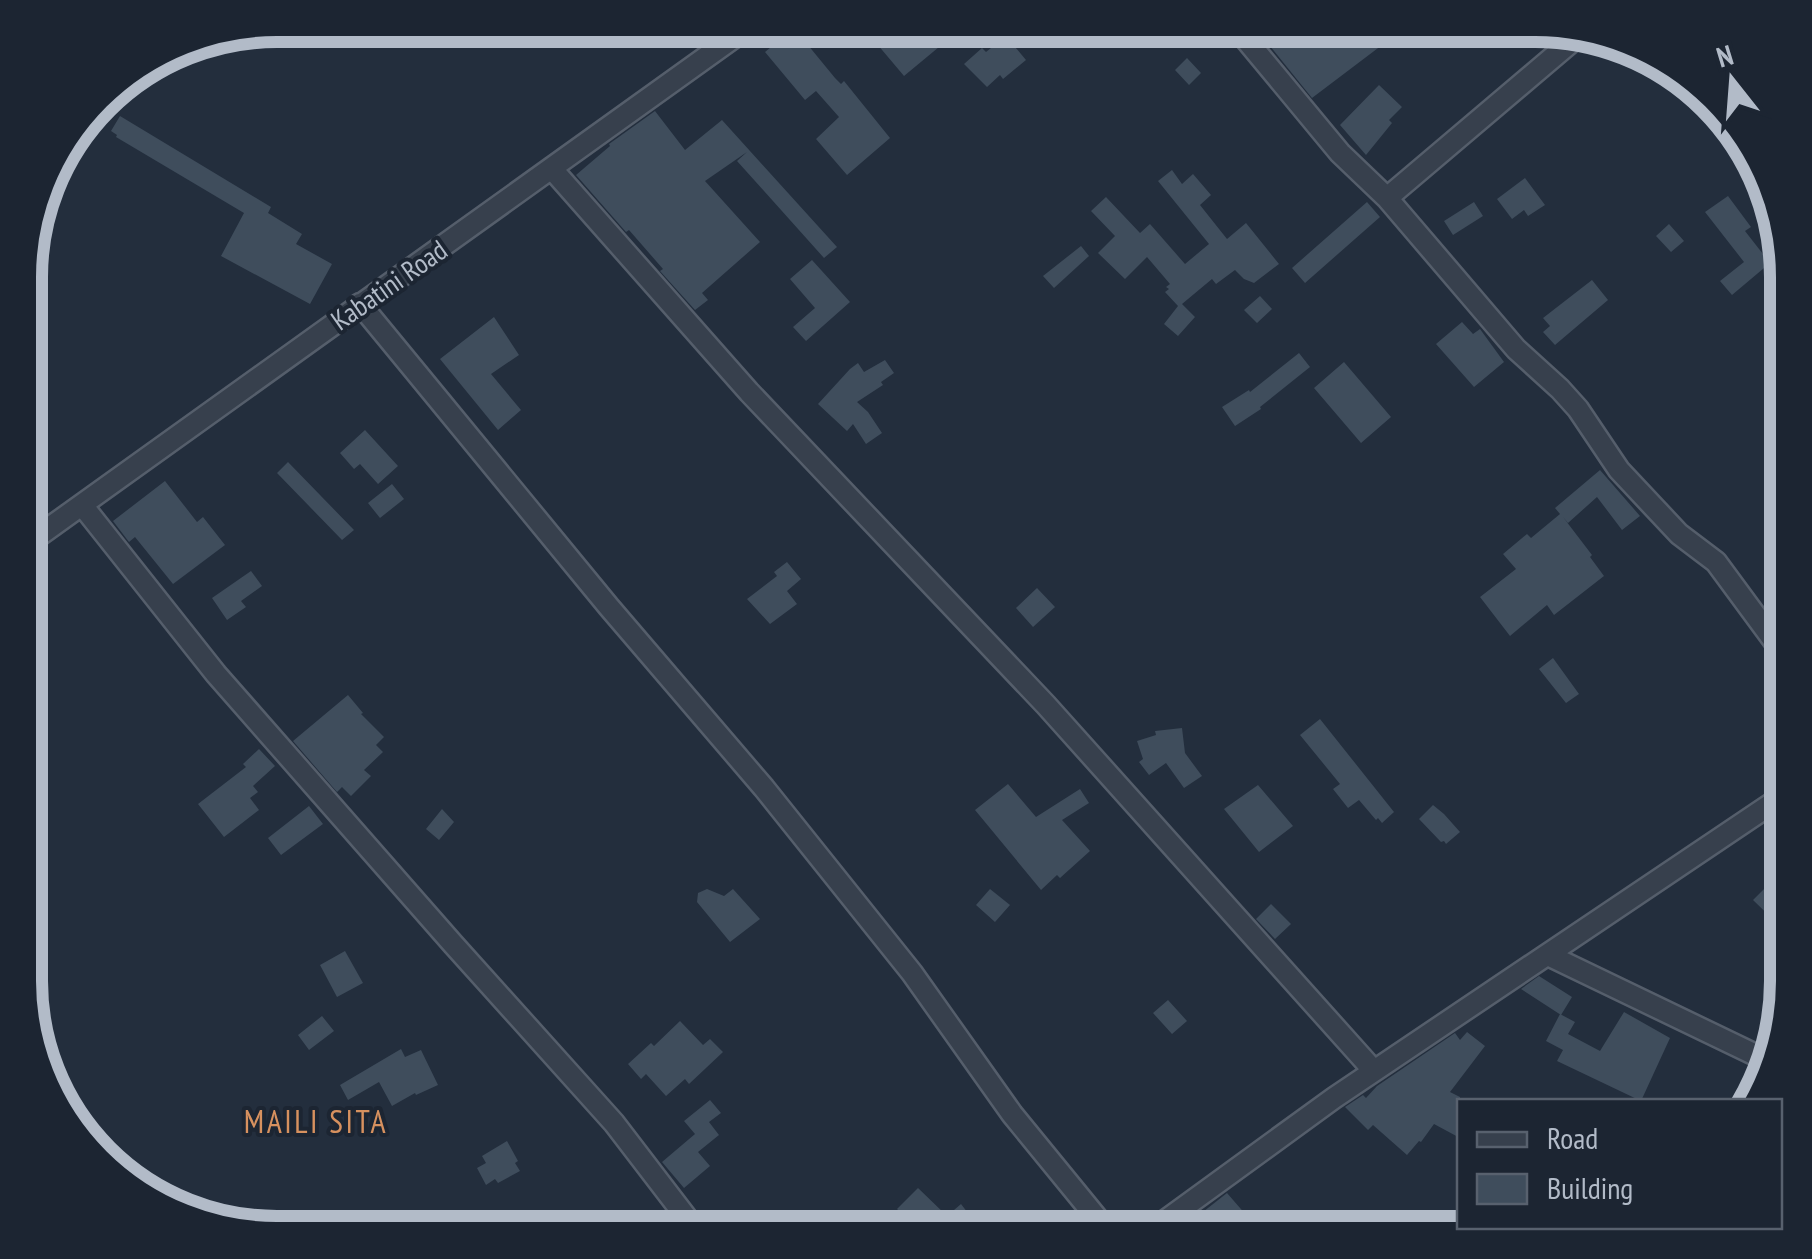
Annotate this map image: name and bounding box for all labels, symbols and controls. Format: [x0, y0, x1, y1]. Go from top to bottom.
north arrow [1682, 30, 1782, 130]
text: N [1712, 36, 1737, 76]
street label: Kabatini Road [323, 231, 454, 338]
legend [1457, 1099, 1782, 1229]
district label: MAILI SITA [244, 1100, 388, 1142]
text: Road [1547, 1118, 1598, 1157]
text: Building [1547, 1168, 1633, 1207]

